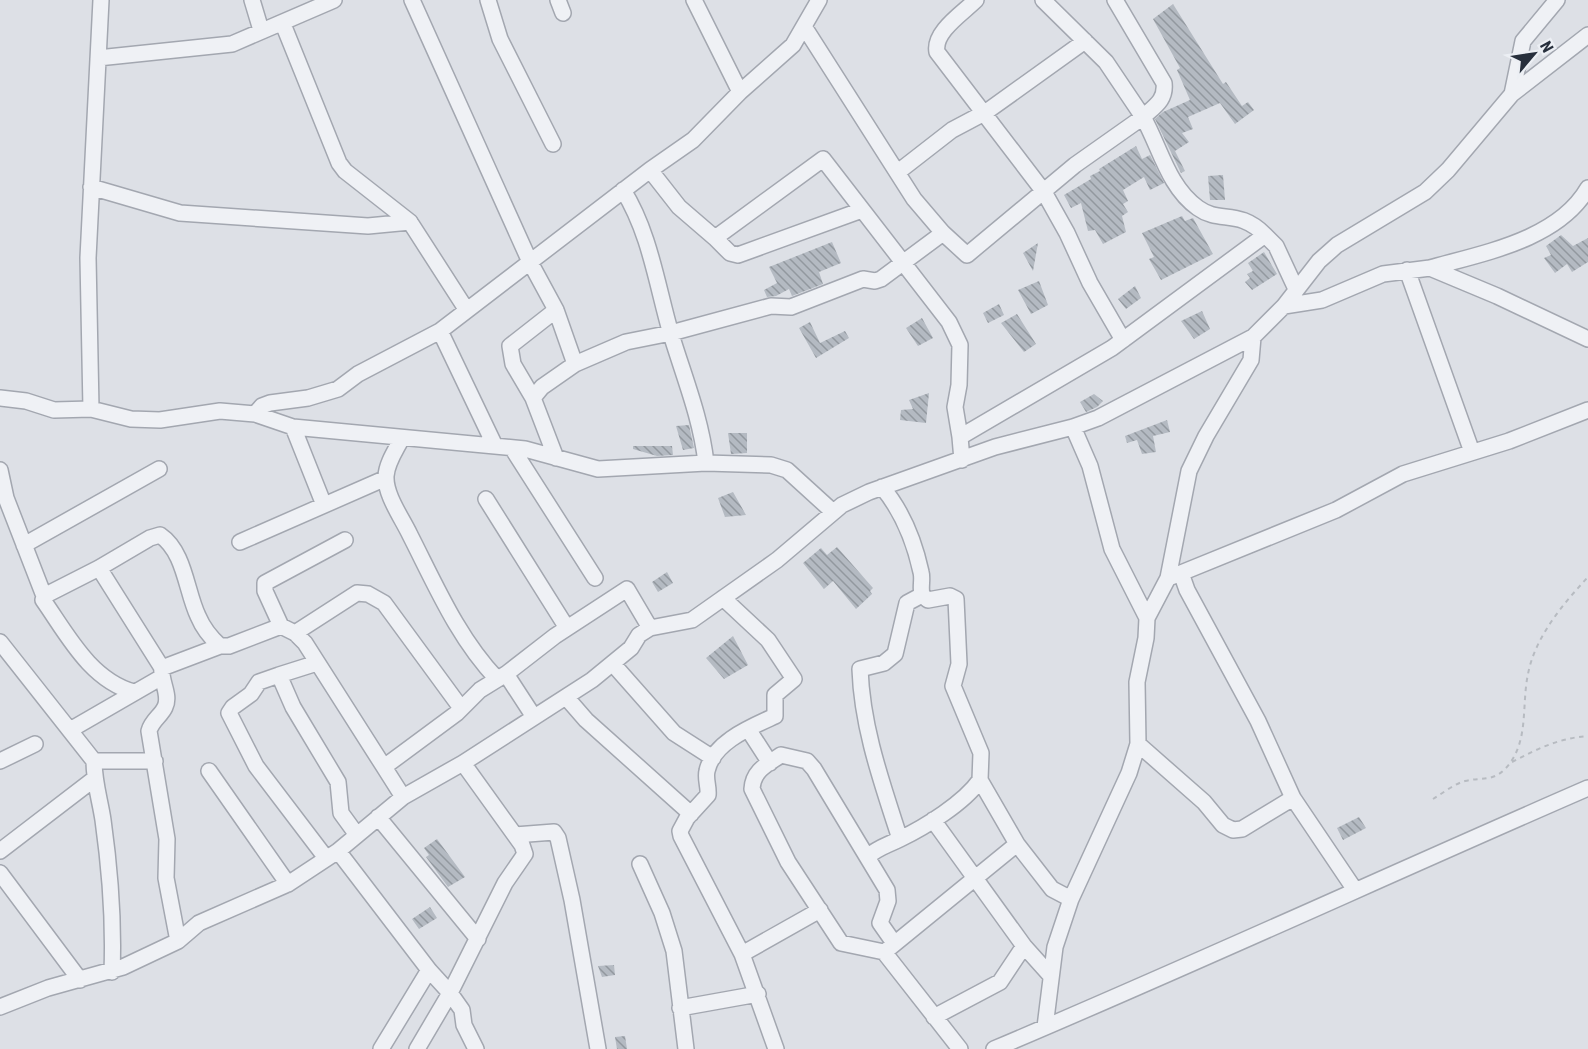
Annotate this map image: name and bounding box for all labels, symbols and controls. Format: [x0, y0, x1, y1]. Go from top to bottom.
north arrow [1504, 24, 1564, 84]
text: N [1536, 38, 1557, 56]

